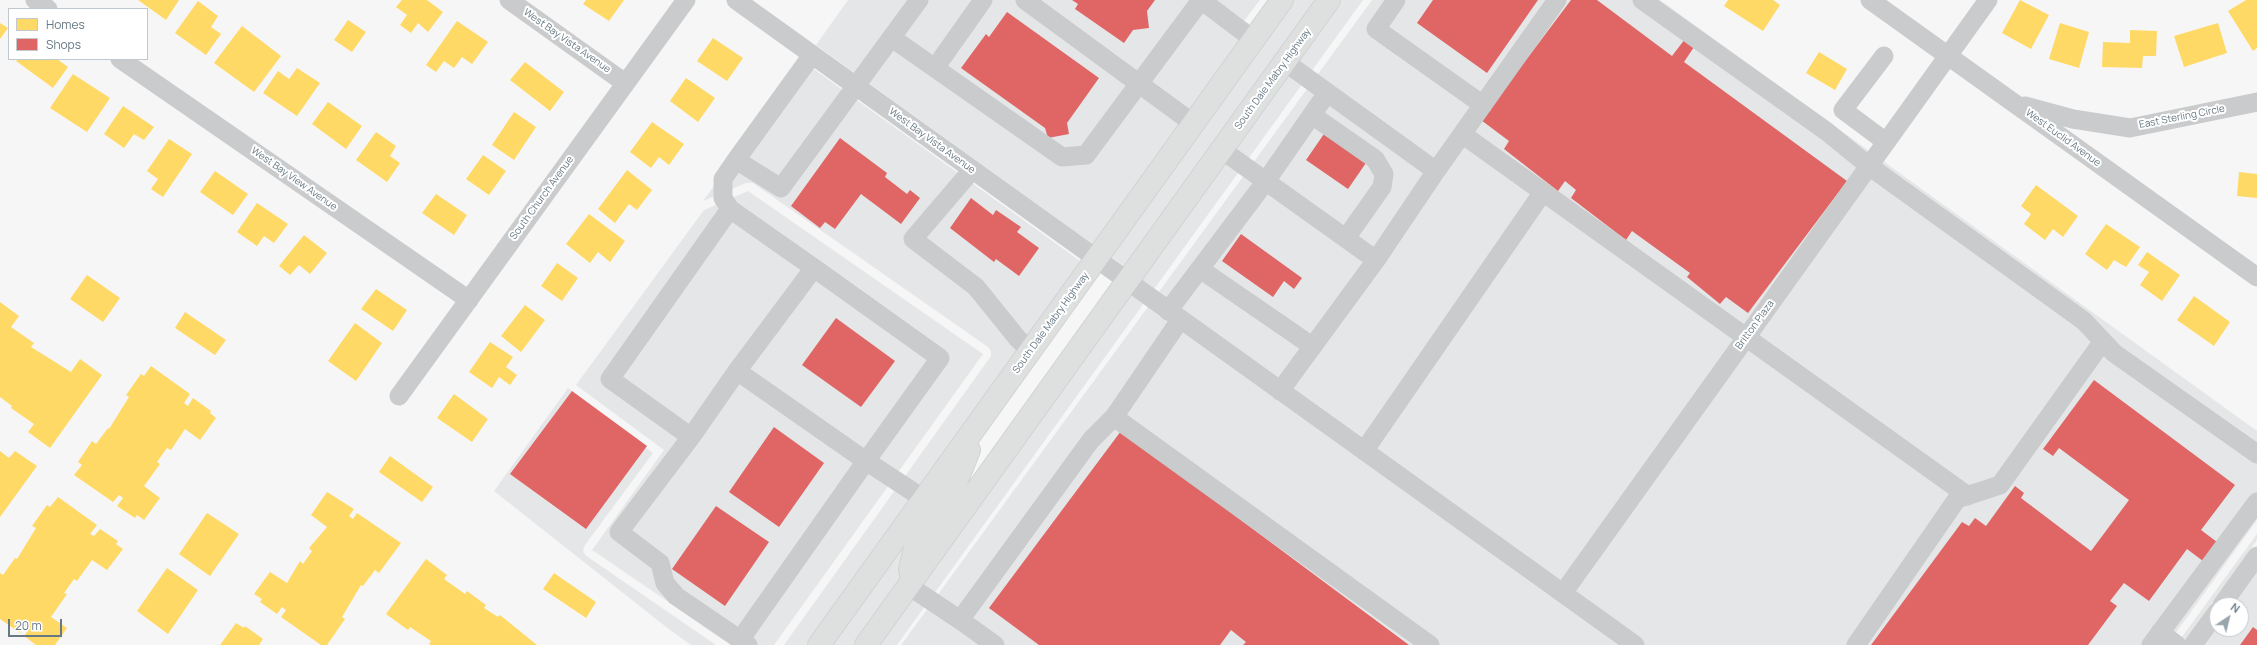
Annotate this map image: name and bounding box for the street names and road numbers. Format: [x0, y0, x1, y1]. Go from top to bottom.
street label: West Bay Vista Avenue [521, 6, 613, 76]
street label: South Dale Mabry Highway [1232, 26, 1314, 132]
street label: East Sterling Circle [2138, 103, 2226, 131]
street label: West Bay Vista Avenue [887, 106, 977, 176]
street label: West Euclid Avenue [2023, 107, 2103, 169]
street label: West Bay View Avenue [249, 145, 339, 213]
street label: South Church Avenue [508, 154, 576, 242]
street label: South Dale Mabry Highway [1010, 270, 1092, 376]
street label: Britton Plaza [1733, 298, 1777, 352]

